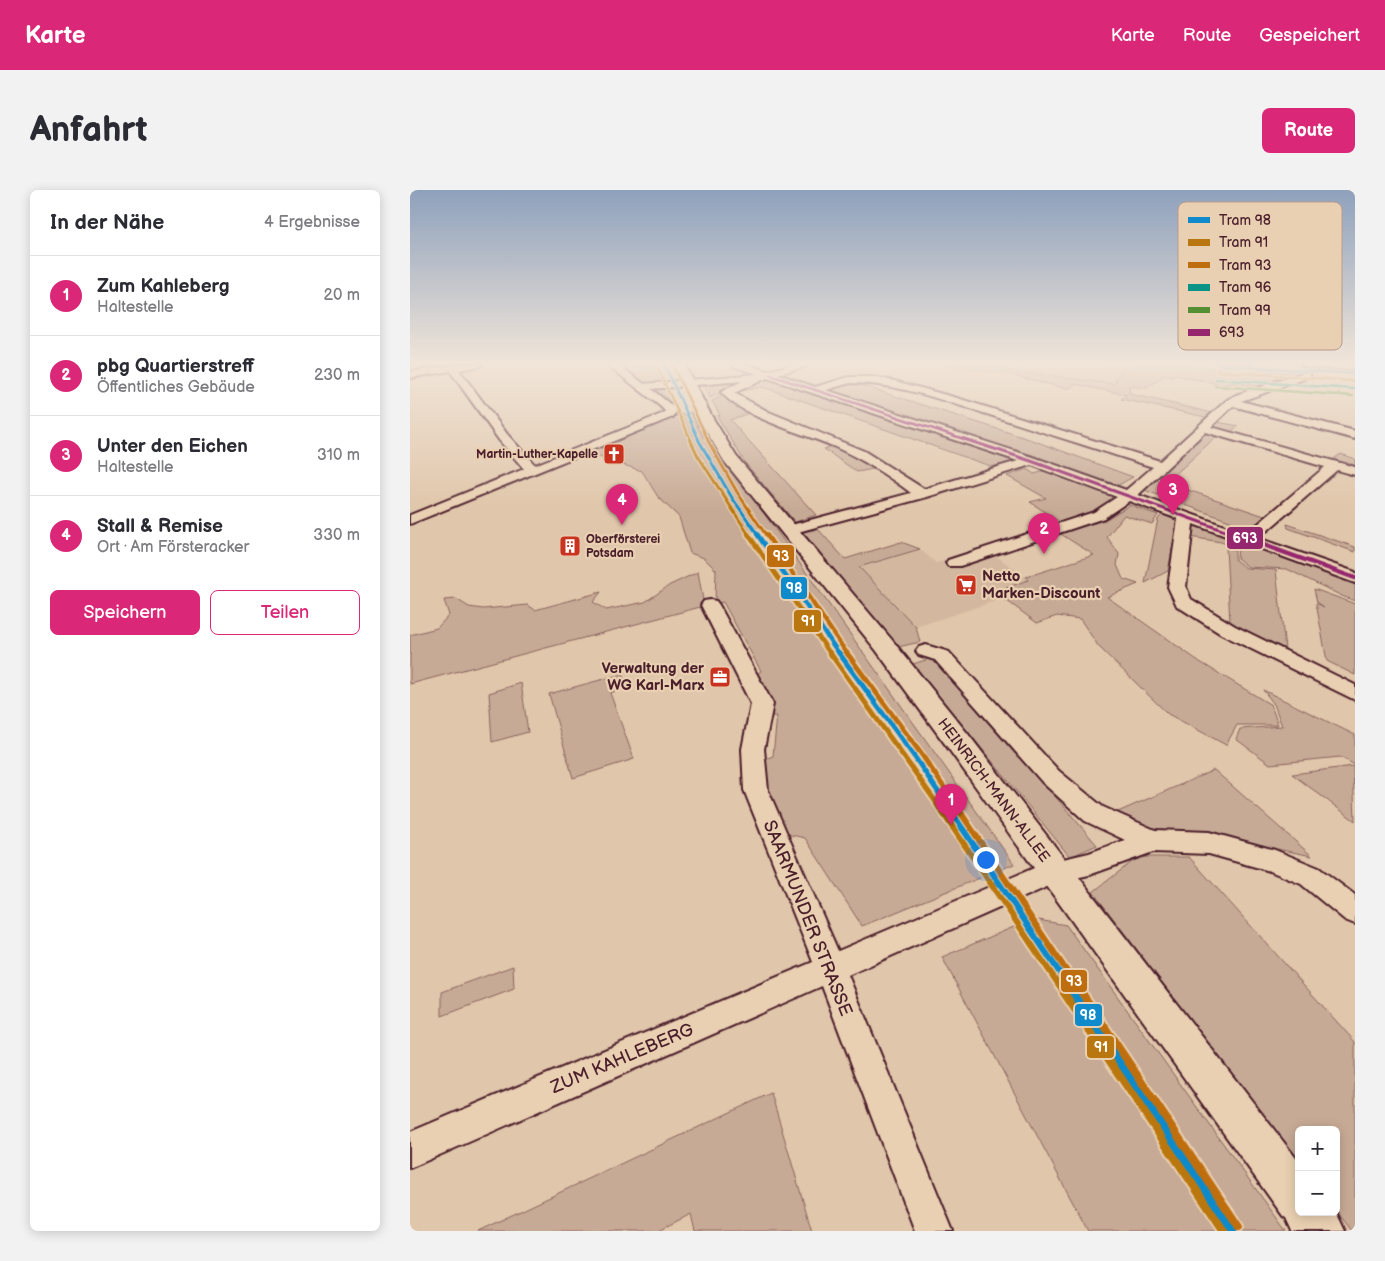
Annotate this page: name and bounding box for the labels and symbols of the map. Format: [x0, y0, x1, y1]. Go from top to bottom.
legend [1178, 202, 1342, 350]
text: Tram 98 [1219, 212, 1271, 229]
text: Tram 91 [1219, 234, 1268, 251]
text: Tram 93 [1219, 257, 1271, 274]
text: Tram 96 [1219, 279, 1272, 296]
text: Tram 99 [1219, 302, 1271, 319]
text: 693 [1219, 324, 1244, 341]
church icon: Martin-Luther-Kapelle [602, 442, 626, 466]
place label: Martin-Luther-Kapelle [476, 447, 598, 462]
pin: 3 [1157, 474, 1189, 515]
pin: 4 [606, 484, 638, 525]
pin: 2 [1028, 513, 1060, 554]
line badge: 693 [1226, 526, 1264, 550]
text: 693 [1233, 530, 1257, 547]
place label: Oberförsterei Potsdam [586, 532, 660, 561]
building icon: Oberförsterei Potsdam [558, 534, 582, 558]
line badge: 93 [766, 544, 795, 568]
text: 93 [773, 548, 789, 565]
place label: Netto Marken-Discount [982, 567, 1100, 603]
supermarket icon: Netto Marken-Discount [954, 573, 978, 597]
line badge: 98 [780, 576, 808, 600]
text: 98 [786, 580, 802, 597]
line badge: 91 [793, 609, 822, 633]
text: 91 [801, 613, 815, 630]
place label: Verwaltung der WG Karl-Marx [602, 659, 705, 695]
office icon: Verwaltung der WG Karl-Marx [708, 665, 732, 689]
street label: HEINRICH-MANN-ALLEE [933, 715, 1054, 866]
pin: 1 [935, 784, 967, 825]
street label: SAARMUNDER STRASSE [759, 817, 856, 1019]
your location [973, 847, 999, 873]
line badge: 93 [1060, 969, 1088, 993]
text: 93 [1066, 973, 1082, 990]
line badge: 98 [1074, 1003, 1103, 1027]
text: 98 [1080, 1007, 1096, 1024]
street label: ZUM KAHLEBERG [547, 1019, 697, 1098]
line badge: 91 [1086, 1035, 1115, 1059]
text: 91 [1094, 1039, 1108, 1056]

